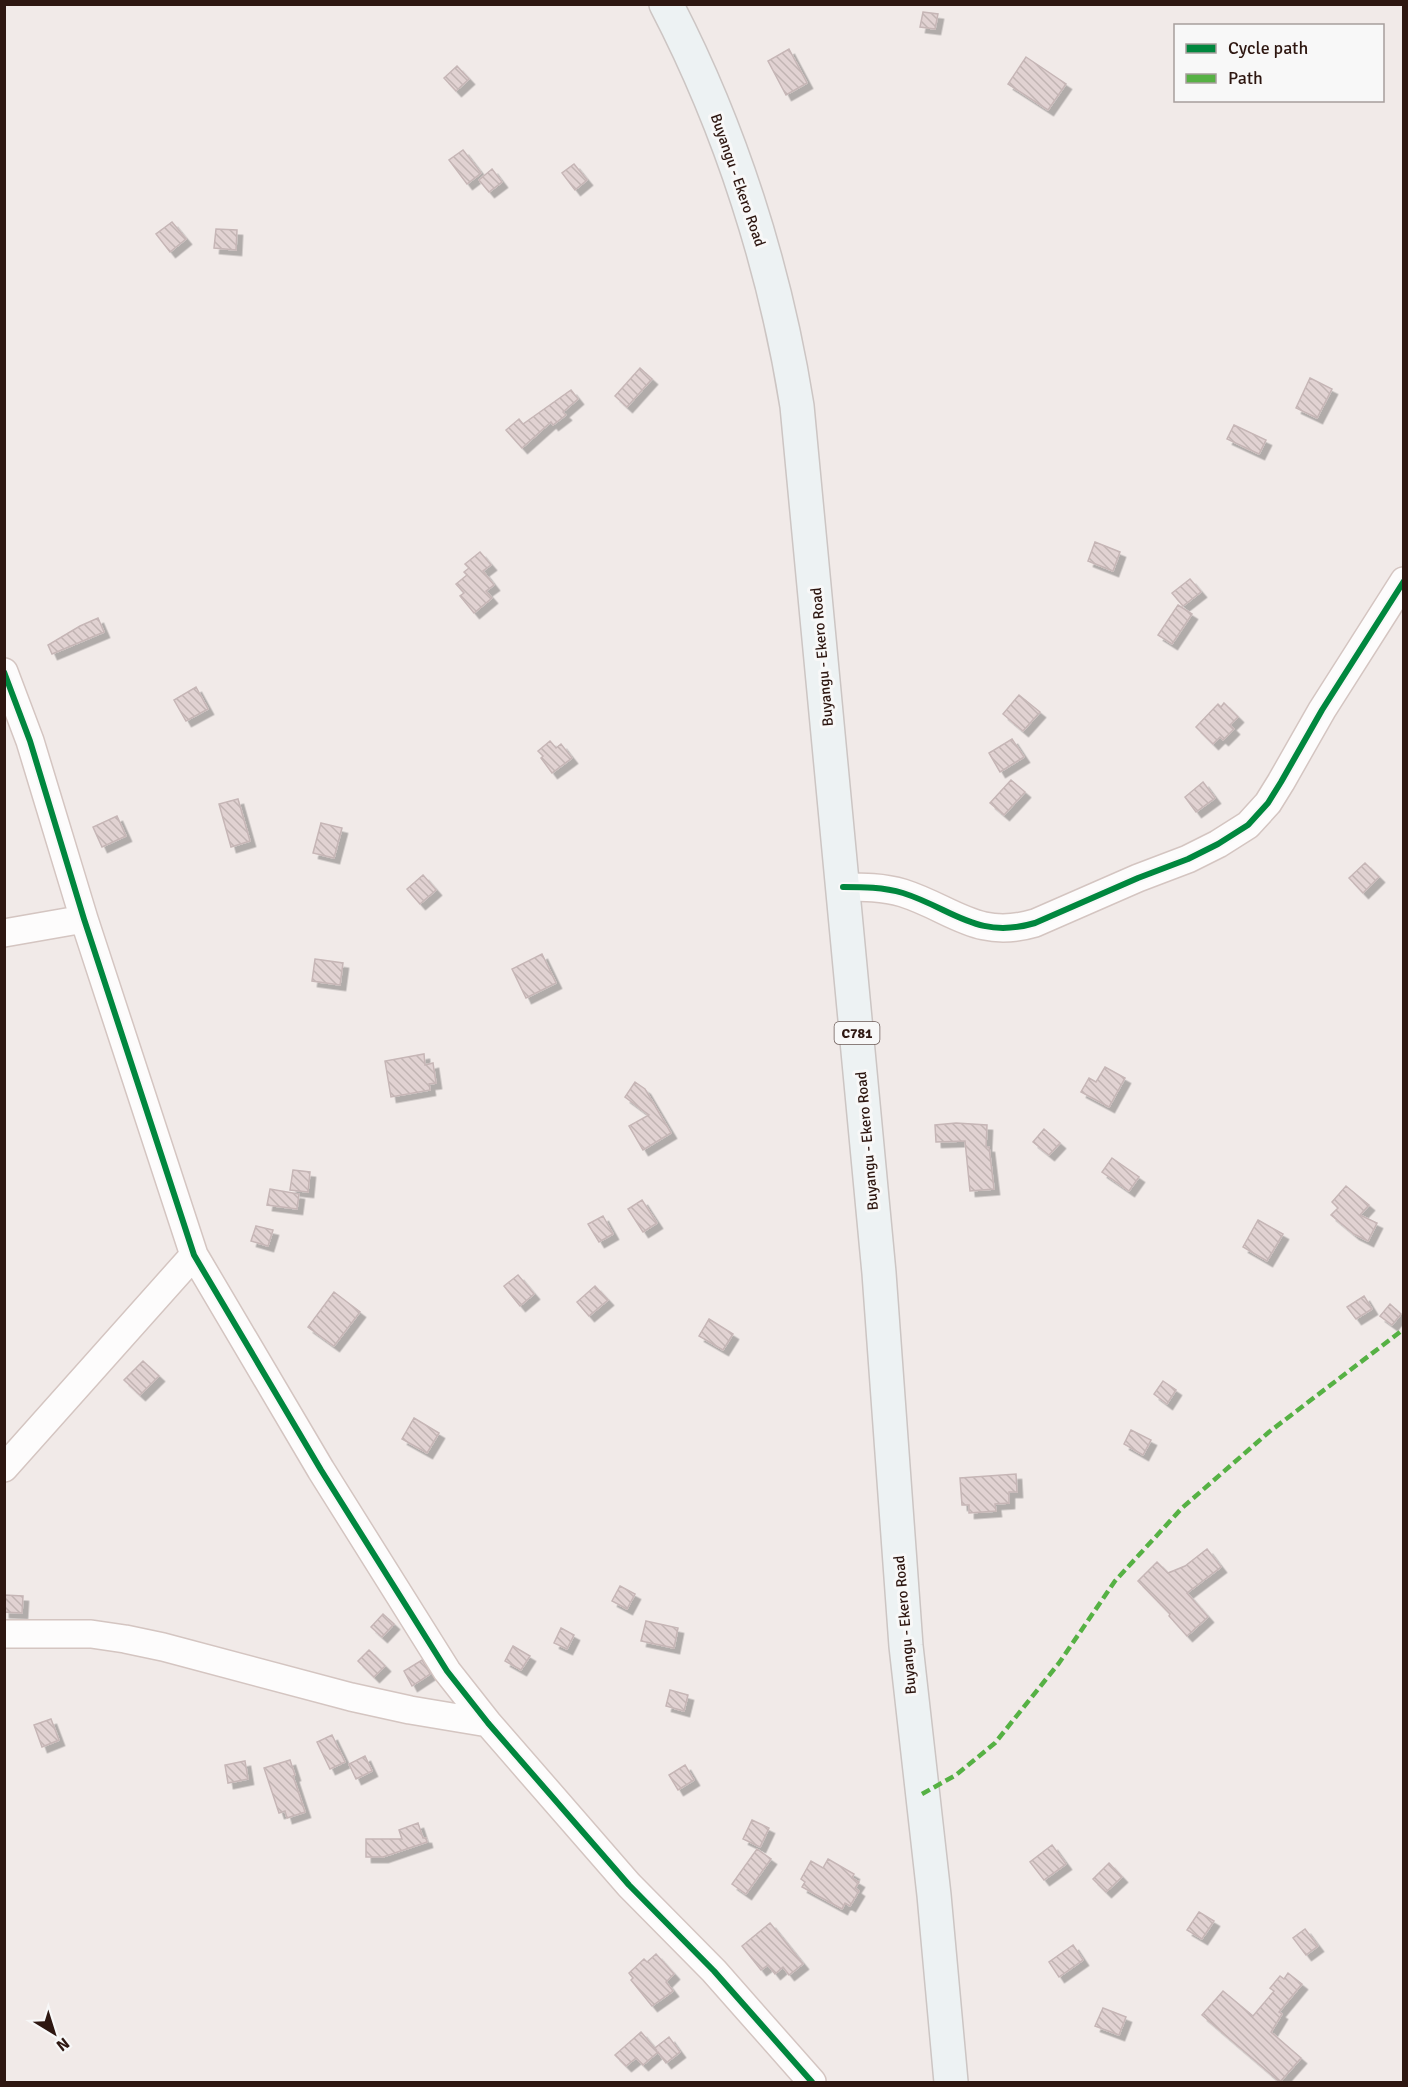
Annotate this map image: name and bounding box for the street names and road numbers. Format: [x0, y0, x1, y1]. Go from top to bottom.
street label: Buyangu - Ekero Road [707, 111, 769, 249]
street label: Buyangu - Ekero Road [807, 587, 837, 727]
road number: C781 [834, 1022, 880, 1044]
street label: Buyangu - Ekero Road [852, 1071, 882, 1211]
street label: Buyangu - Ekero Road [890, 1555, 920, 1695]

